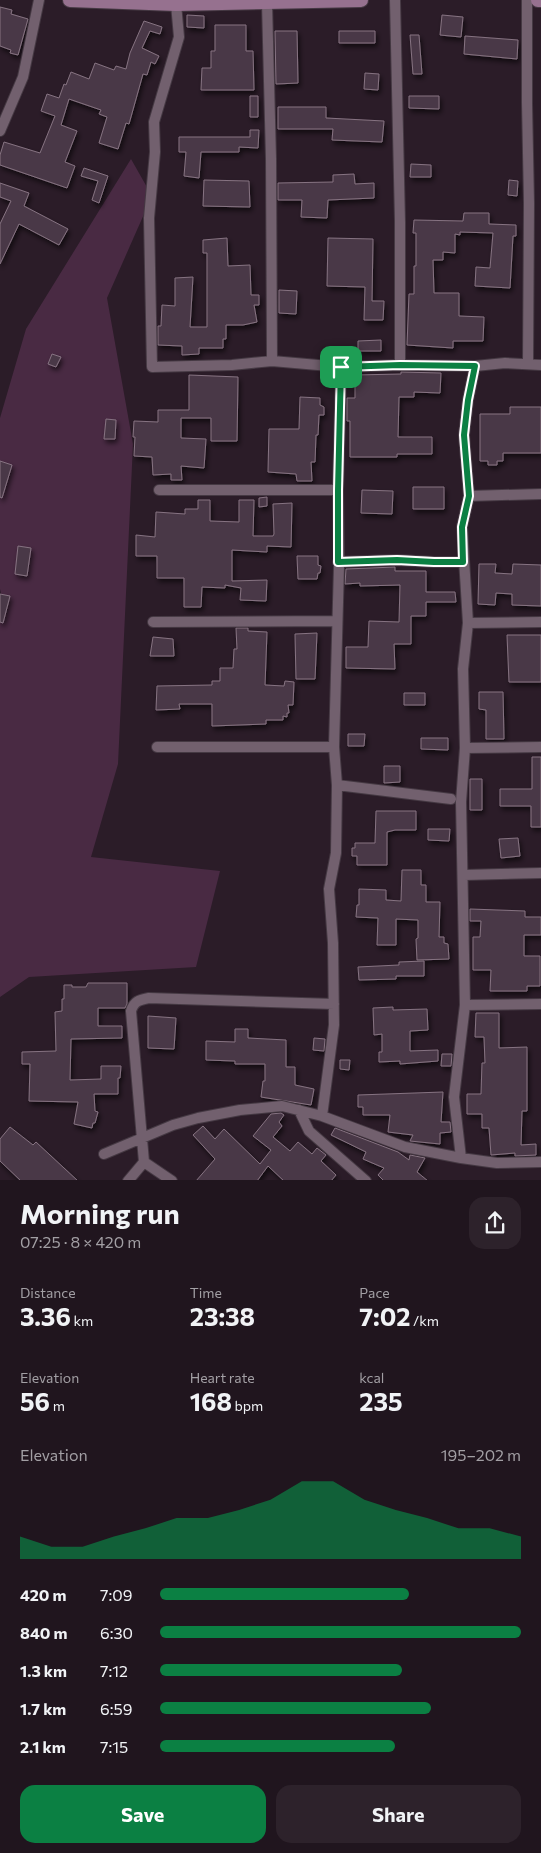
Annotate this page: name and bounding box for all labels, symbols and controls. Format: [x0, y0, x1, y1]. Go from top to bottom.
pin [320, 346, 362, 388]
icon: arrive [327, 353, 355, 381]
text: Morning run [20, 1196, 180, 1230]
button: share [469, 1197, 521, 1249]
text: 07:25 · 8 × 420 m [20, 1232, 141, 1251]
text: Distance [20, 1284, 76, 1301]
text: Time [190, 1284, 222, 1301]
text: Pace [359, 1284, 390, 1301]
text: 3.36 [20, 1301, 71, 1331]
text: 23:38 [190, 1301, 255, 1331]
text: 7:02 [359, 1301, 410, 1331]
text: km [71, 1312, 93, 1329]
text: /km [410, 1312, 439, 1329]
text: Elevation [20, 1369, 79, 1386]
text: Heart rate [190, 1369, 255, 1386]
text: kcal [359, 1369, 384, 1386]
text: 56 [20, 1386, 50, 1416]
text: 168 [190, 1386, 232, 1416]
text: 235 [359, 1386, 403, 1416]
text: m [50, 1397, 65, 1414]
text: bpm [232, 1397, 263, 1414]
text: Elevation [20, 1445, 88, 1464]
text: 195–202 m [441, 1445, 521, 1464]
text: 420 m [20, 1585, 66, 1604]
text: 7:09 [100, 1585, 132, 1604]
text: 840 m [20, 1623, 67, 1642]
text: 6:30 [100, 1623, 133, 1642]
text: 1.3 km [20, 1661, 67, 1680]
text: 7:12 [100, 1661, 128, 1680]
text: 1.7 km [20, 1699, 66, 1718]
text: 6:59 [100, 1699, 132, 1718]
text: 2.1 km [20, 1737, 66, 1756]
text: 7:15 [100, 1737, 128, 1756]
button: Save [20, 1785, 266, 1843]
button: Share [276, 1785, 521, 1843]

